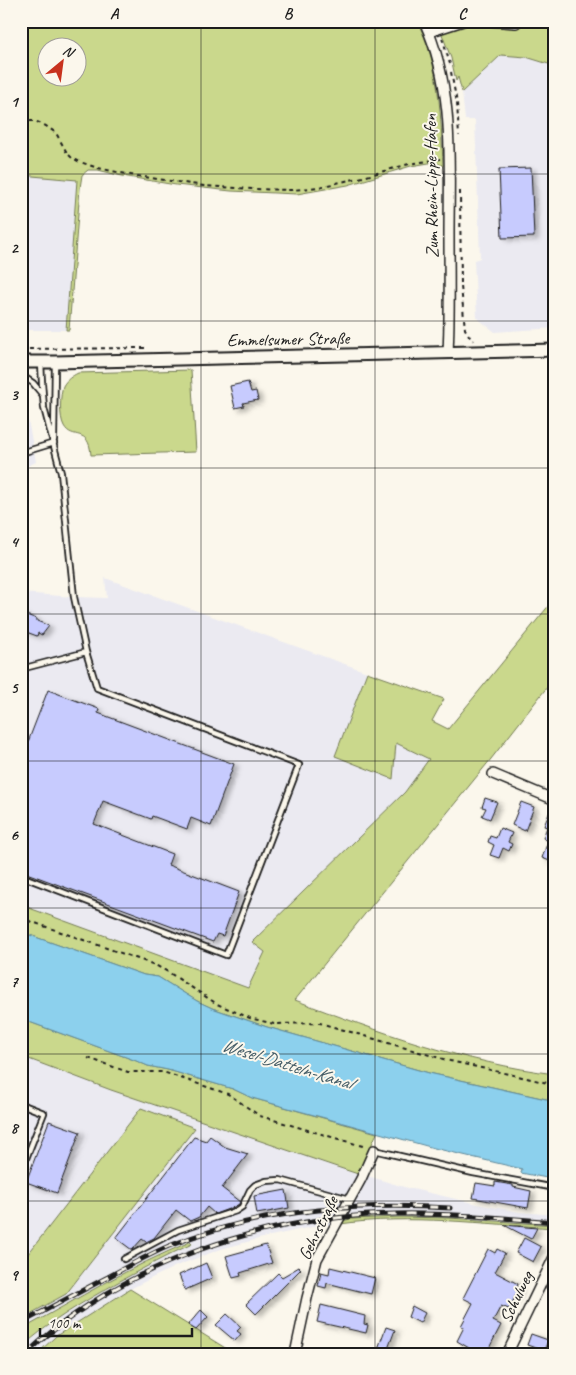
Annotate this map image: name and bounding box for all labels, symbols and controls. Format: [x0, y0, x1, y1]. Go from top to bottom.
text: A [110, 4, 120, 24]
text: B [284, 4, 294, 24]
text: C [458, 4, 468, 24]
north arrow [38, 38, 88, 88]
text: N [60, 42, 78, 62]
text: 1 [10, 92, 19, 112]
street label: Zum Rhein-Lippe-Hafen [419, 113, 443, 258]
text: 2 [10, 238, 19, 258]
street label: Emmelsumer Straße [227, 327, 351, 351]
text: 3 [10, 385, 19, 405]
text: 4 [10, 532, 19, 552]
text: 5 [11, 678, 20, 698]
text: 6 [10, 825, 19, 845]
text: 7 [10, 972, 19, 992]
water label: Wesel-Datteln-Kanal [219, 1033, 361, 1097]
text: 8 [10, 1118, 19, 1138]
street label: Gehrstraße [293, 1191, 343, 1264]
text: 9 [10, 1265, 19, 1285]
street label: Schulweg [494, 1266, 538, 1326]
scale bar [40, 1305, 192, 1337]
text: 100 m [48, 1314, 82, 1333]

